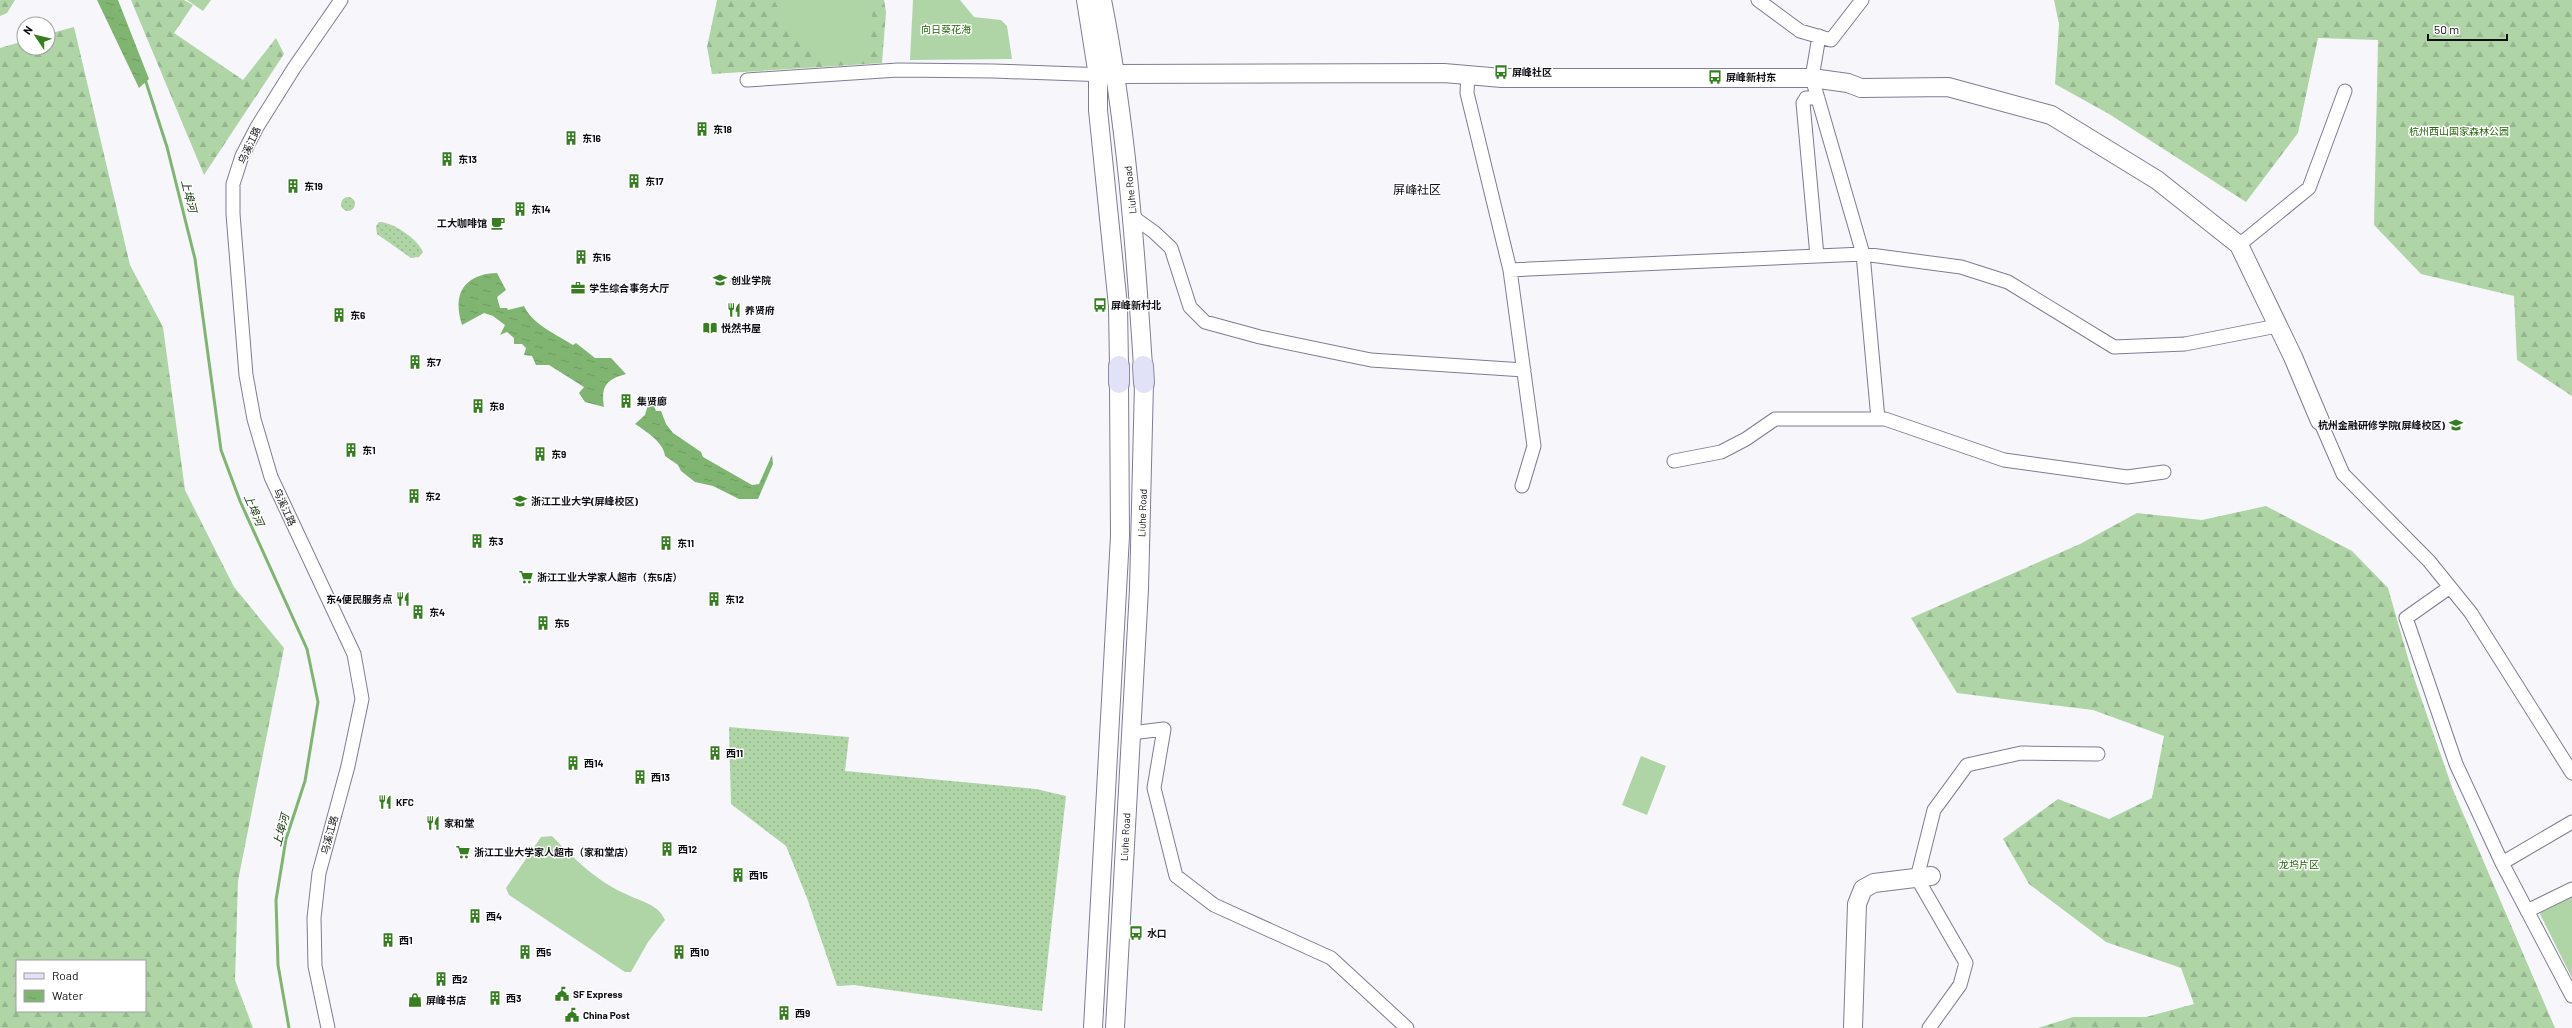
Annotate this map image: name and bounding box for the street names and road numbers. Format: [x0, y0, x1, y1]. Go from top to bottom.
street label: 乌溪江路 [235, 124, 263, 166]
street label: Liuhe Road [1122, 165, 1138, 215]
street label: 乌溪江路 [271, 486, 299, 528]
street label: Liuhe Road [1135, 489, 1149, 537]
street label: Liuhe Road [1118, 813, 1132, 861]
street label: 乌溪江路 [318, 814, 340, 856]

